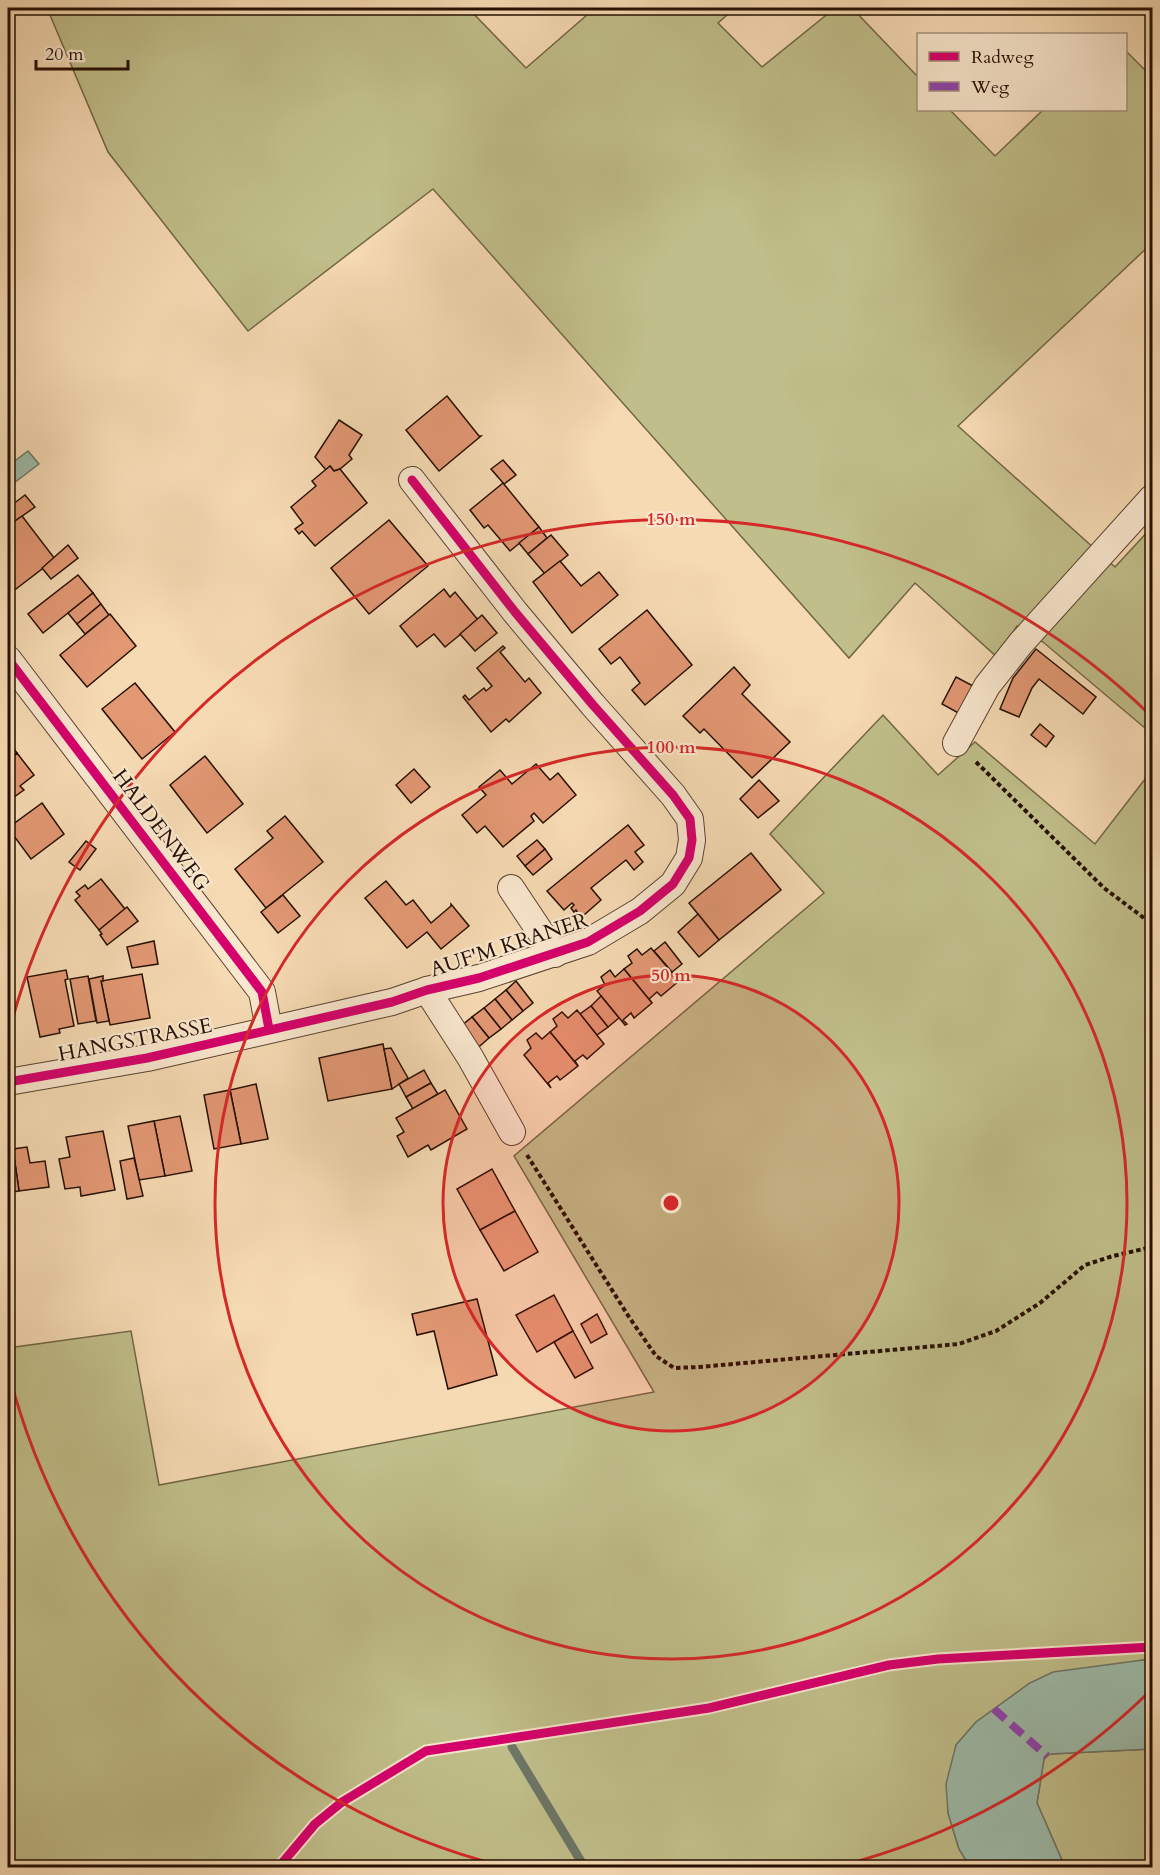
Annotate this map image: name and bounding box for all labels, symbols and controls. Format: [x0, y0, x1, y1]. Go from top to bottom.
scale bar [36, 33, 128, 71]
legend [917, 33, 1127, 111]
text: 20 m [45, 42, 84, 67]
text: Radweg [971, 45, 1034, 70]
text: Weg [970, 75, 1010, 100]
text: 150 m [646, 507, 696, 532]
text: 100 m [646, 735, 696, 760]
street label: HALDENWEG [106, 763, 217, 897]
street label: AUF'M KRANER [426, 906, 592, 984]
text: 50 m [651, 963, 691, 988]
street label: HANGSTRASSE [55, 1011, 215, 1069]
centre of rings [661, 1193, 681, 1213]

